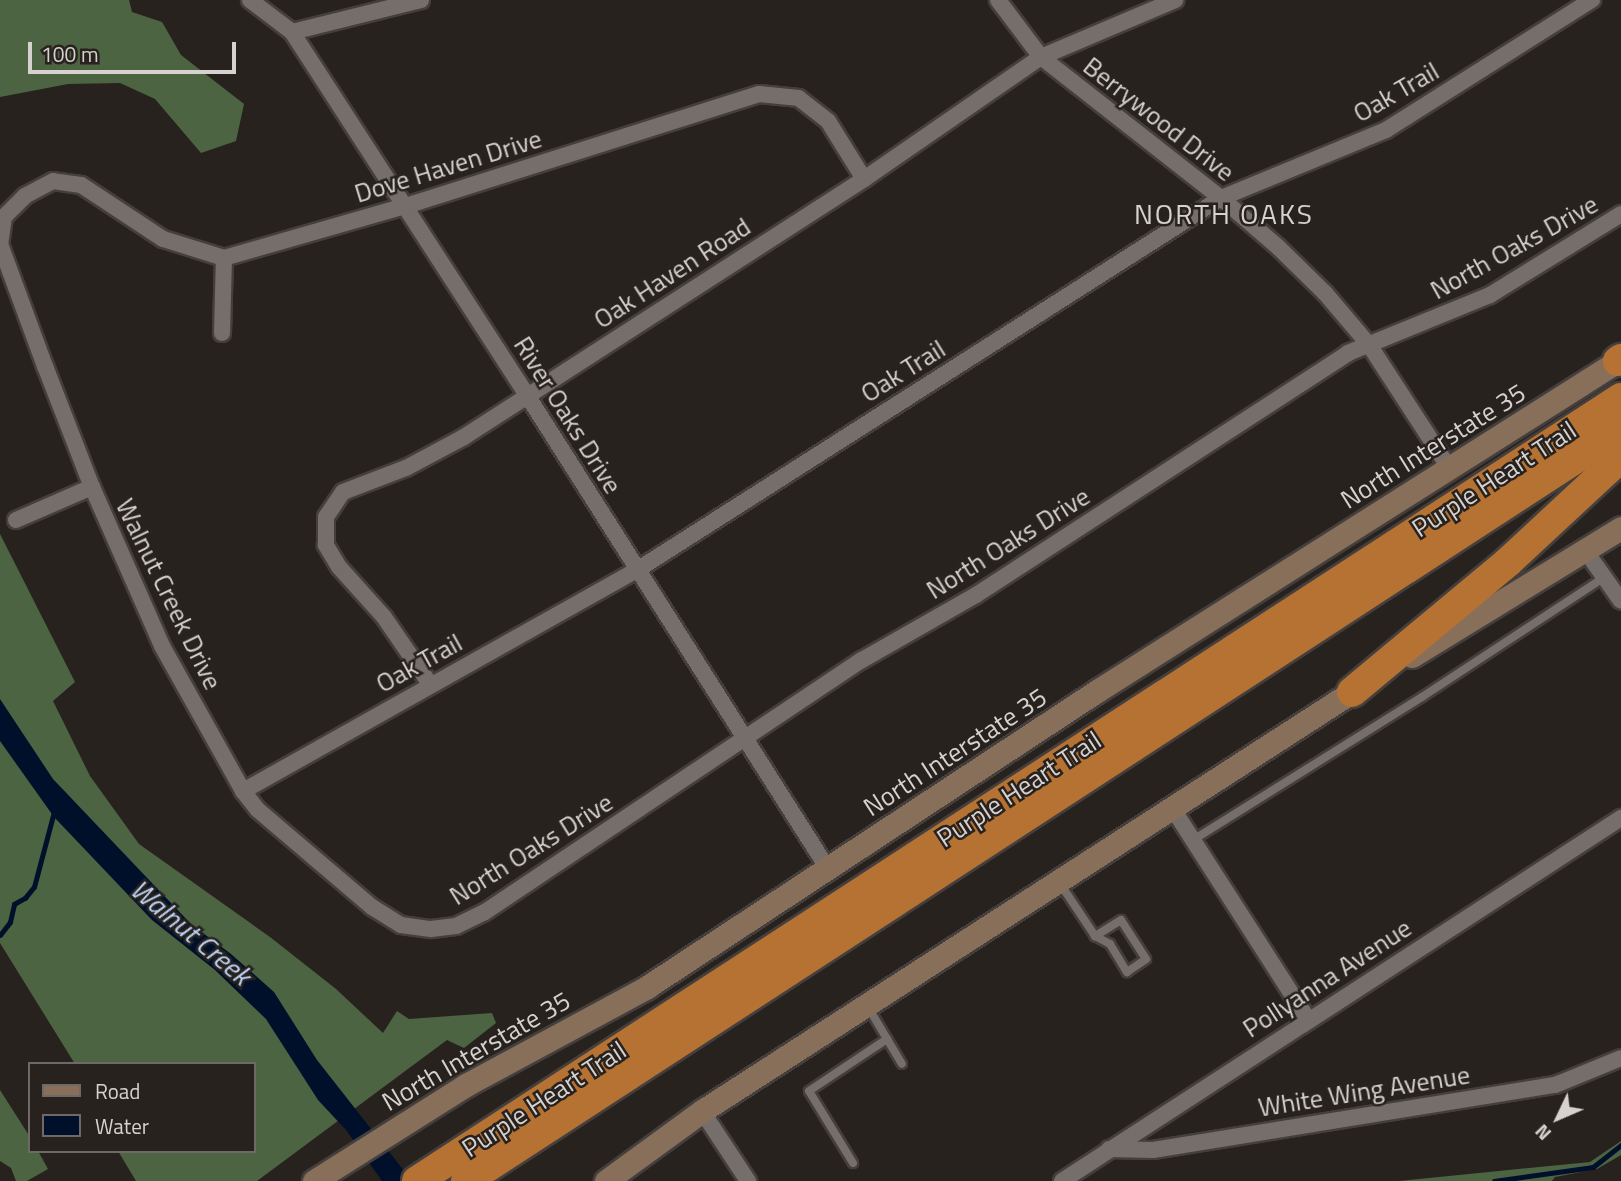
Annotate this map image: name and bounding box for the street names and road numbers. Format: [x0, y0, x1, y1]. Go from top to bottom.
street label: Berrywood Drive [1077, 50, 1241, 188]
street label: Oak Trail [1348, 55, 1444, 129]
street label: Dove Haven Drive [351, 123, 545, 209]
street label: North Oaks Drive [1425, 188, 1603, 306]
street label: Oak Haven Road [588, 211, 756, 335]
street label: River Oaks Drive [507, 331, 629, 499]
street label: Oak Trail [855, 333, 951, 409]
street label: North Interstate 35 [1335, 377, 1531, 515]
street label: Purple Heart Trail [1406, 414, 1582, 544]
street label: North Oaks Drive [921, 480, 1095, 606]
street label: Walnut Creek Drive [109, 494, 229, 694]
street label: Oak Trail [371, 627, 467, 699]
street label: North Interstate 35 [858, 681, 1052, 823]
street label: Purple Heart Trail [931, 724, 1107, 854]
street label: North Oaks Drive [444, 786, 618, 912]
street label: Pollyanna Avenue [1237, 912, 1417, 1044]
street label: North Interstate 35 [376, 985, 576, 1117]
street label: Purple Heart Trail [456, 1034, 632, 1164]
street label: White Wing Avenue [1256, 1059, 1472, 1123]

